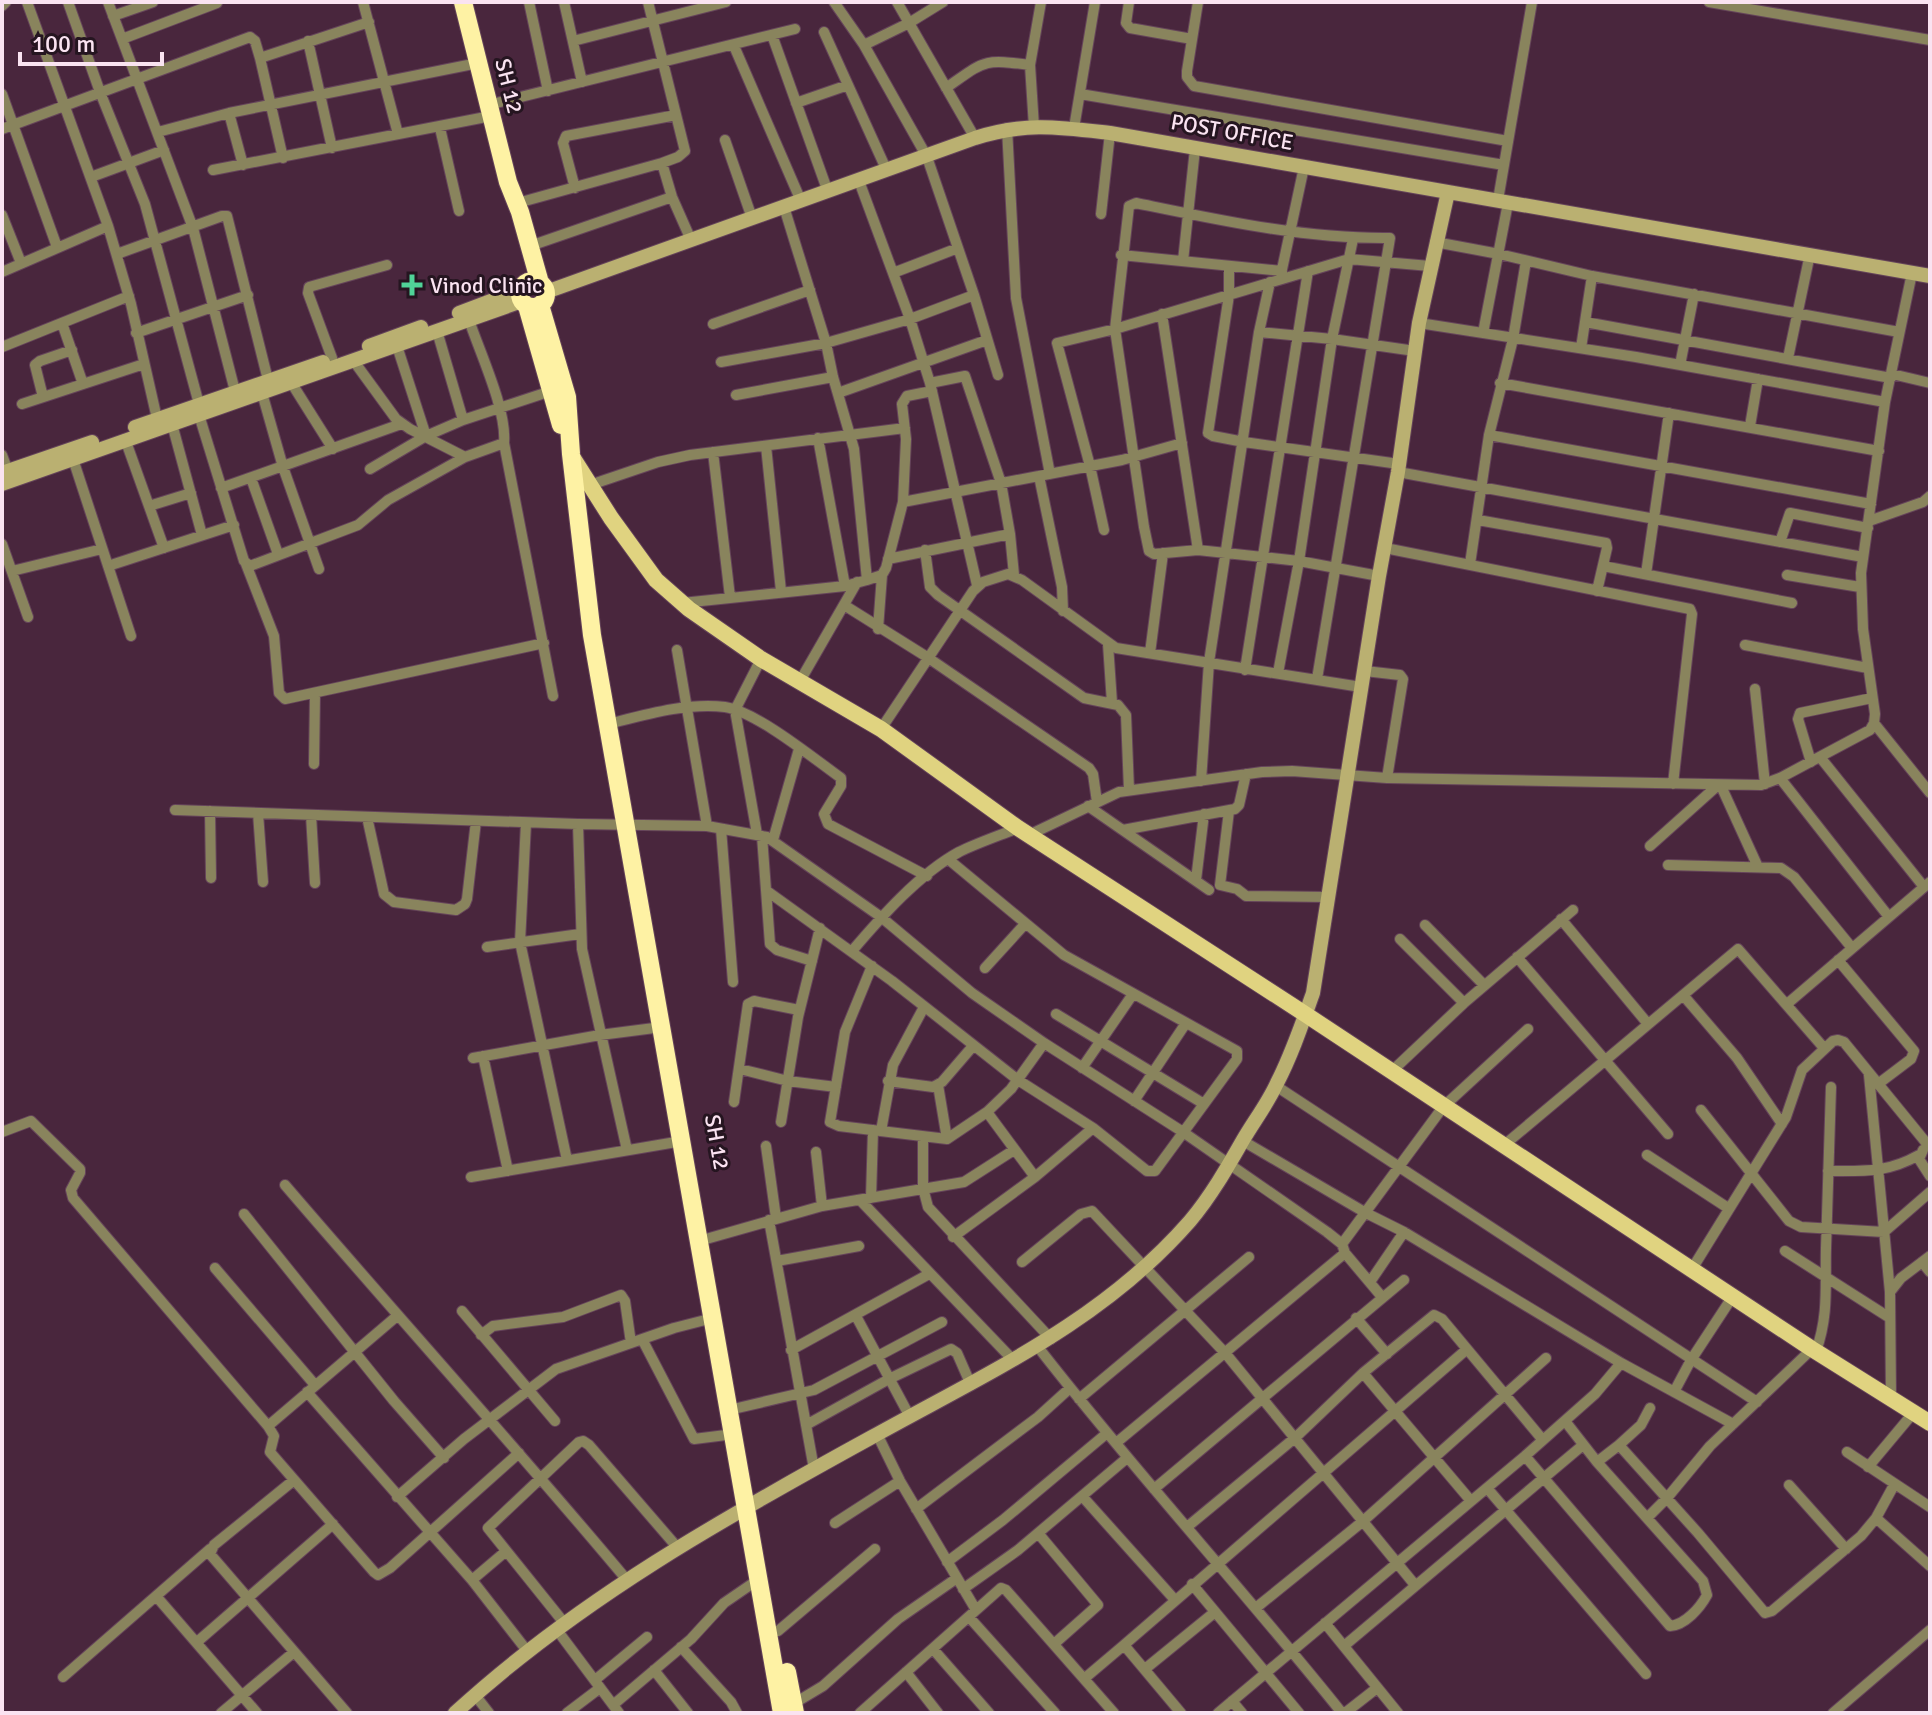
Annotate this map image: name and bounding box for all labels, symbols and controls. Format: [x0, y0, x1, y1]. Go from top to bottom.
scale bar [20, 16, 162, 66]
text: 100 m [32, 29, 95, 59]
street label: SH 12 [489, 56, 529, 116]
street label: POST OFFICE [1169, 108, 1295, 156]
place label: Vinod Clinic [430, 272, 542, 299]
marker: Vinod Clinic [401, 274, 423, 296]
street label: SH 12 [699, 1112, 735, 1172]

